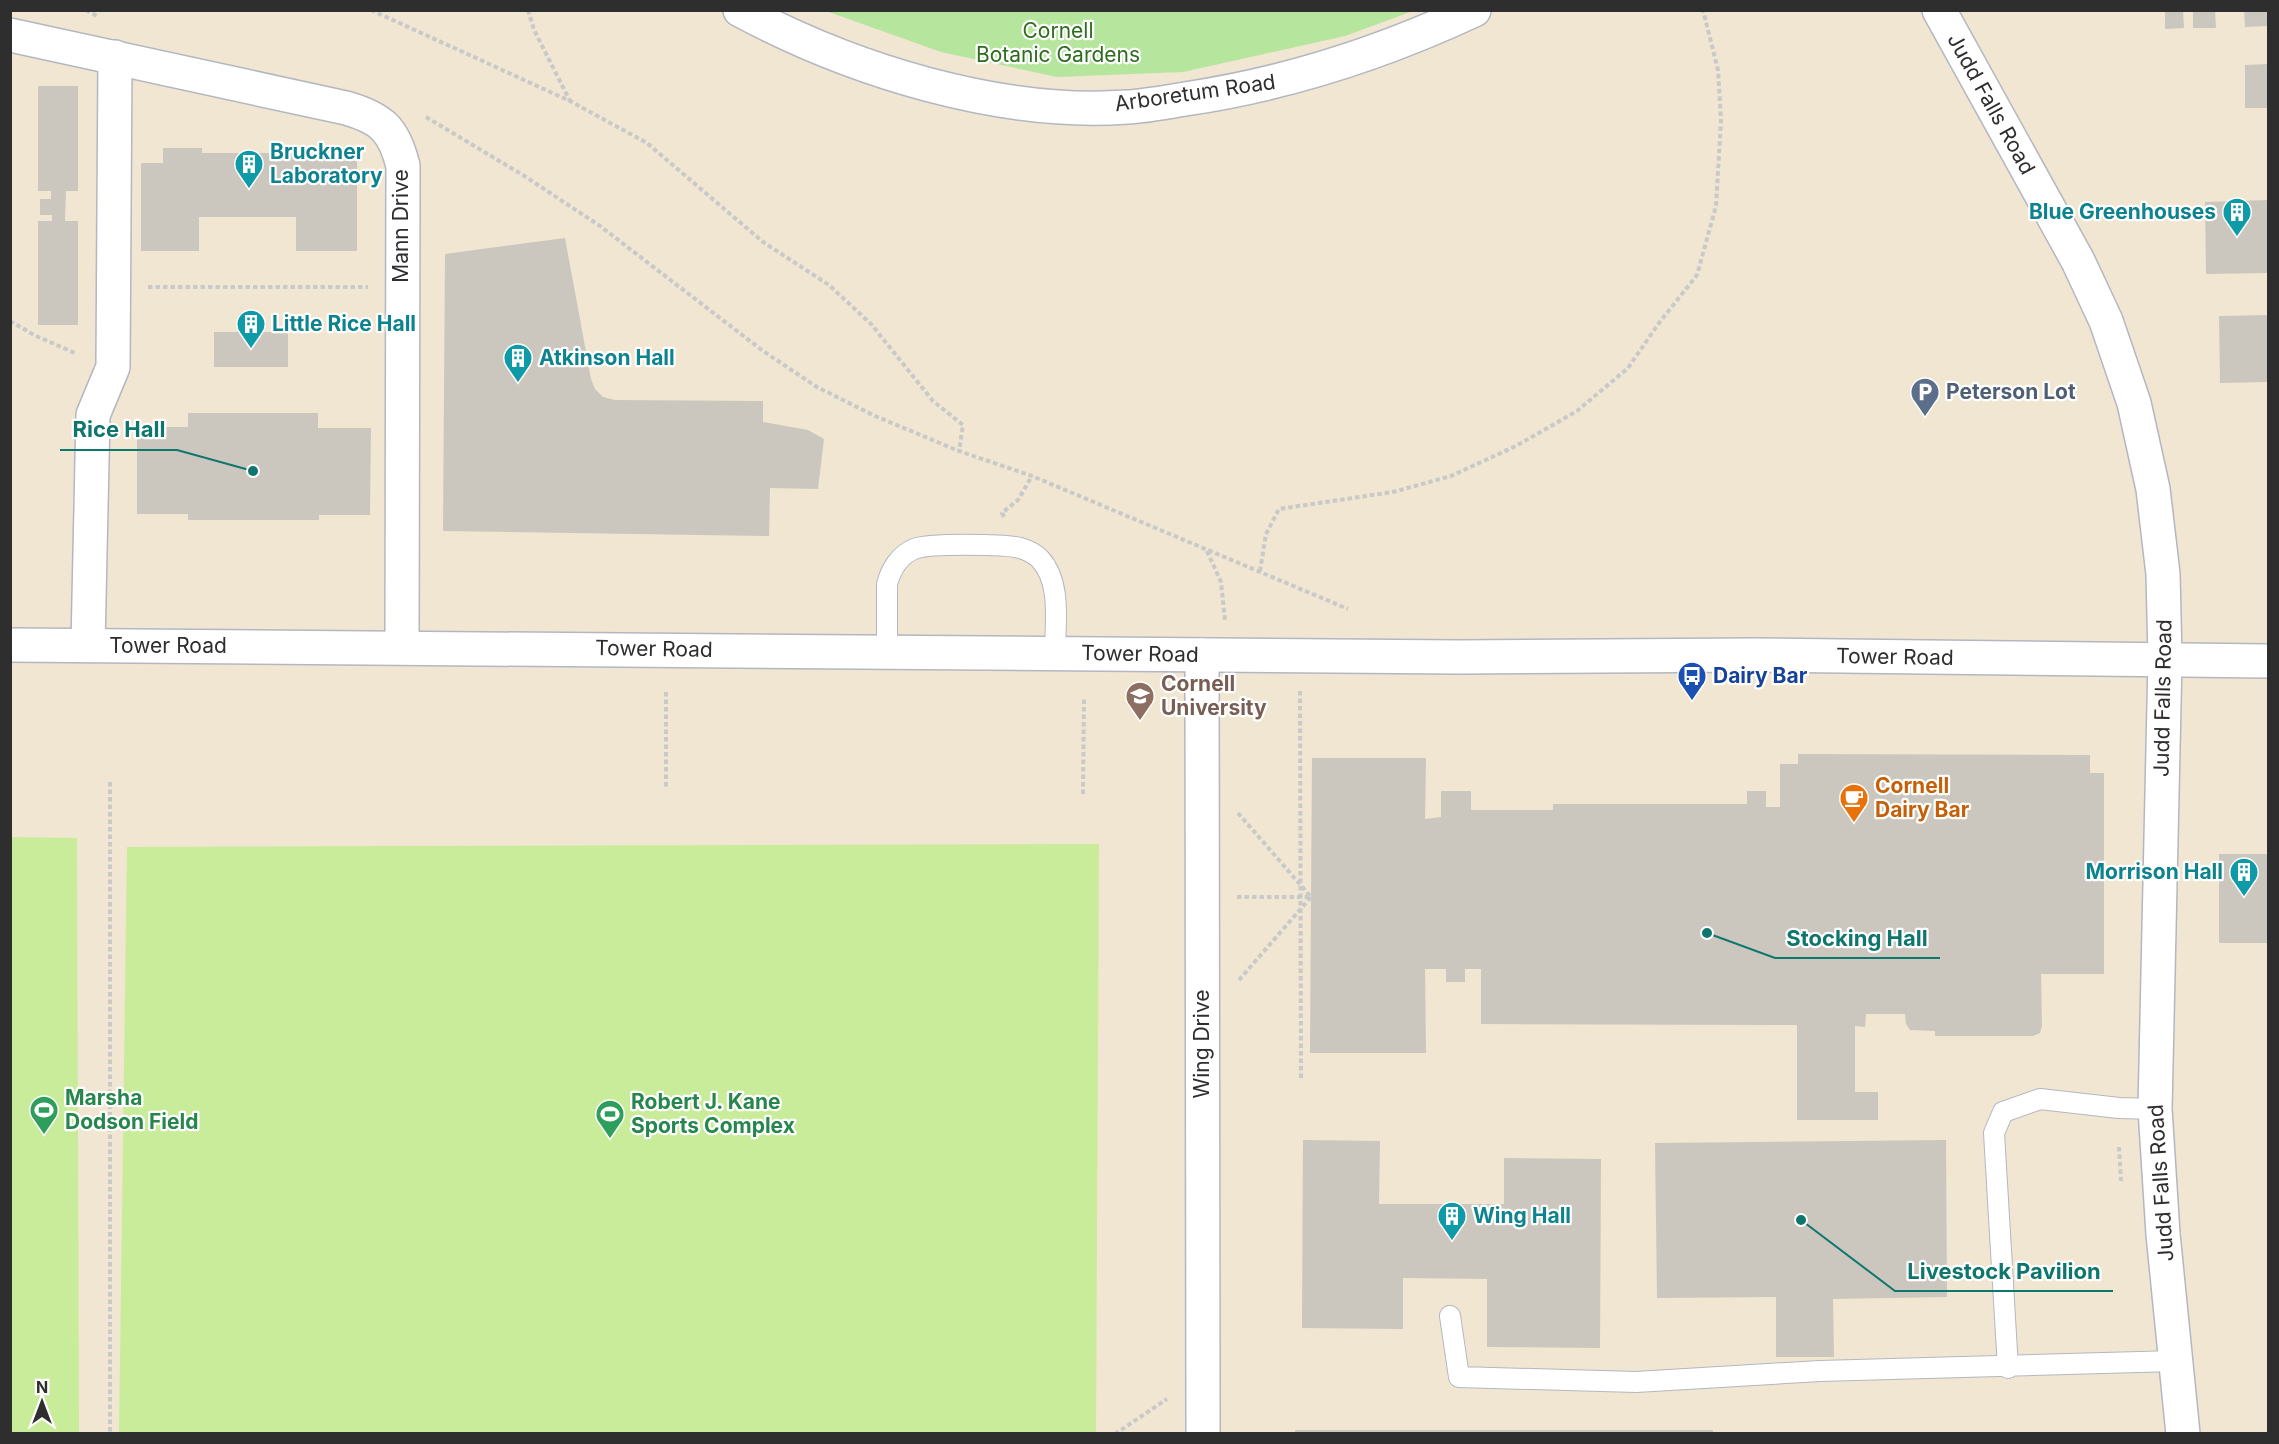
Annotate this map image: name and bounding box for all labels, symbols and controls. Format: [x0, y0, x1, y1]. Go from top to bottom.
park label: Cornell Botanic Gardens [976, 18, 1140, 67]
street label: Judd Falls Road [1942, 29, 2041, 179]
street label: Arboretum Road [1113, 69, 1277, 116]
place label: Bruckner Laboratory [270, 139, 383, 188]
building icon: Bruckner Laboratory [233, 148, 265, 190]
street label: Mann Drive [388, 169, 413, 283]
building icon: Blue Greenhouses [2221, 196, 2253, 238]
place label: Blue Greenhouses [2029, 199, 2216, 224]
building icon: Little Rice Hall [235, 308, 267, 350]
place label: Little Rice Hall [272, 311, 416, 336]
building icon: Atkinson Hall [502, 342, 534, 384]
place label: Atkinson Hall [539, 345, 675, 370]
parking icon: Peterson Lot [1909, 376, 1941, 418]
place label: Peterson Lot [1946, 379, 2076, 404]
callout: Rice Hall [60, 410, 177, 450]
text: Rice Hall [73, 416, 165, 442]
street label: Judd Falls Road [2149, 619, 2176, 777]
street label: Tower Road [109, 633, 227, 658]
street label: Tower Road [595, 635, 713, 662]
street label: Tower Road [1081, 640, 1199, 667]
street label: Tower Road [1836, 643, 1954, 670]
bus stop icon: Dairy Bar [1676, 660, 1708, 702]
place label: Dairy Bar [1713, 663, 1808, 688]
place label: Cornell University [1161, 671, 1267, 720]
school or university icon: Cornell University [1124, 680, 1156, 722]
place label: Cornell Dairy Bar [1875, 773, 1970, 822]
cafe icon: Cornell Dairy Bar [1838, 782, 1870, 824]
building icon: Morrison Hall [2228, 856, 2260, 898]
place label: Morrison Hall [2086, 859, 2223, 884]
callout: Stocking Hall [1775, 918, 1940, 958]
text: Stocking Hall [1786, 925, 1928, 951]
street label: Wing Drive [1189, 989, 1214, 1099]
place label: Marsha Dodson Field [65, 1085, 198, 1134]
place label: Robert J. Kane Sports Complex [631, 1089, 795, 1138]
sports icon: Marsha Dodson Field [28, 1094, 60, 1136]
sports icon: Robert J. Kane Sports Complex [594, 1098, 626, 1140]
street label: Judd Falls Road [2143, 1104, 2178, 1262]
building icon: Wing Hall [1436, 1200, 1468, 1242]
place label: Wing Hall [1473, 1203, 1571, 1228]
callout: Livestock Pavilion [1895, 1251, 2113, 1291]
text: Livestock Pavilion [1907, 1258, 2101, 1284]
north arrow [12, 1372, 72, 1432]
text: N [36, 1377, 48, 1397]

